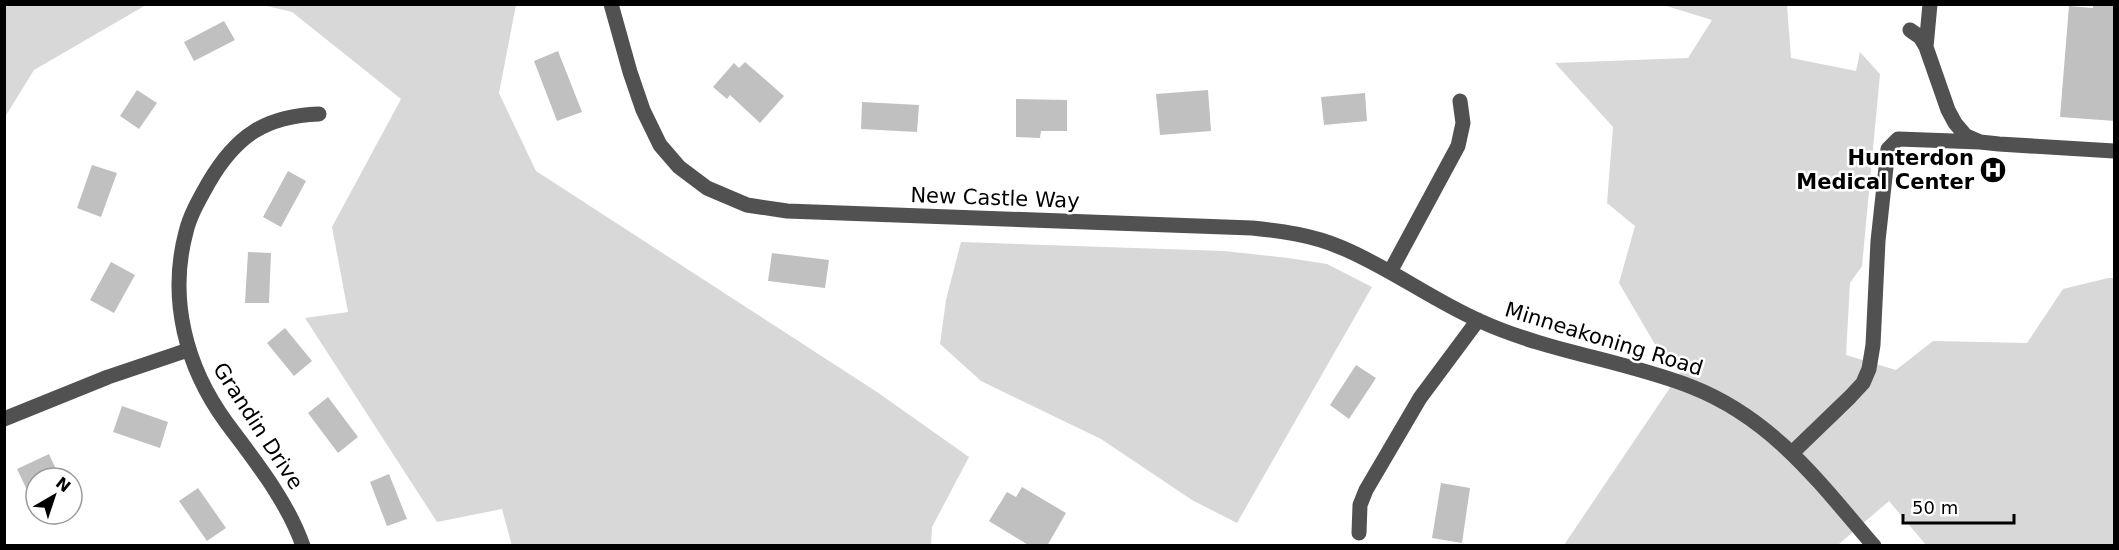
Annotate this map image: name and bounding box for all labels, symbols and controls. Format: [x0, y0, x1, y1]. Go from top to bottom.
place label: Hunterdon Medical Center [1796, 146, 1975, 194]
hospital icon: Hunterdon Medical Center [1978, 155, 2008, 185]
street label: New Castle Way [910, 183, 1080, 213]
street label: Minneakoning Road [1502, 297, 1706, 381]
street label: Grandin Drive [208, 358, 308, 494]
north arrow [24, 466, 84, 526]
text: N [52, 473, 74, 496]
scale bar [1903, 487, 2014, 525]
text: 50 m [1912, 497, 1958, 518]

